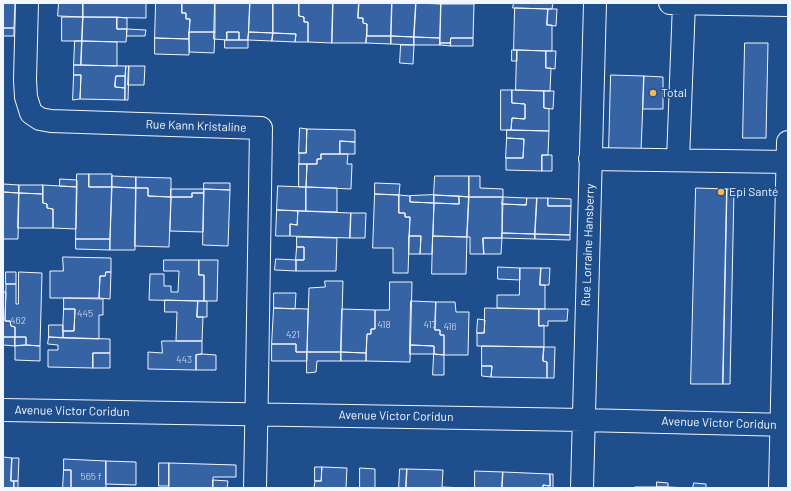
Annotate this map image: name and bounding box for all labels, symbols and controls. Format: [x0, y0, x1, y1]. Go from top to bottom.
place label: Total [661, 86, 687, 100]
marker: Total [648, 88, 658, 98]
street label: Rue Kann Kristaline [145, 117, 247, 135]
street label: Rue Lorraine Hansberry [579, 183, 597, 307]
place label: Epi Santé [729, 185, 779, 199]
marker: Epi Santé [716, 187, 726, 197]
house number: 445 [77, 308, 93, 320]
house number: 462 [10, 315, 26, 327]
house number: 418 [377, 319, 391, 331]
house number: 417 [424, 319, 436, 331]
house number: 416 [443, 321, 457, 333]
house number: 421 [286, 329, 300, 341]
house number: 443 [176, 354, 192, 366]
street label: Avenue Victor Coridun [14, 403, 130, 419]
street label: Avenue Victor Coridun [338, 408, 454, 424]
street label: Avenue Victor Coridun [661, 414, 777, 432]
house number: 565 f [81, 471, 101, 483]

